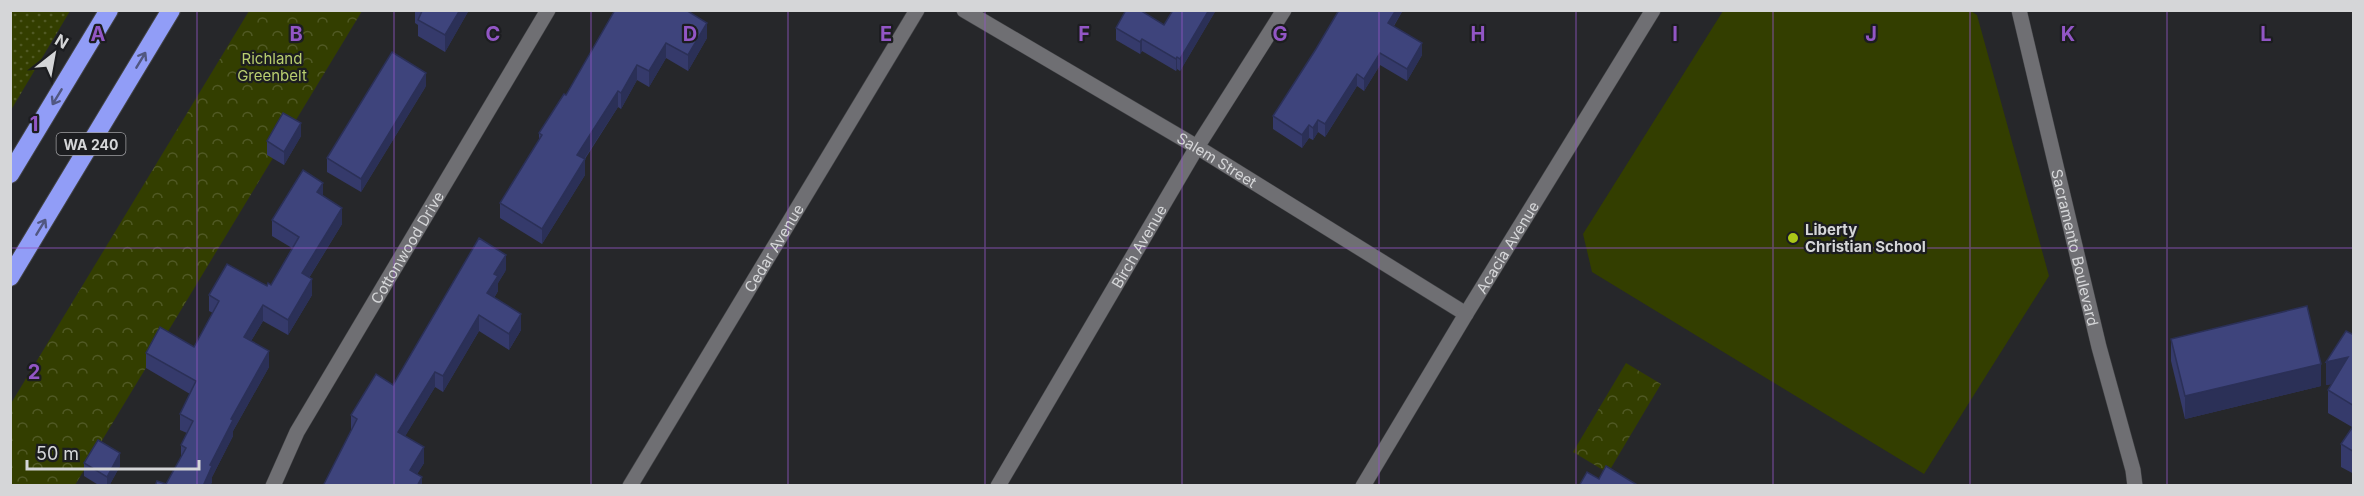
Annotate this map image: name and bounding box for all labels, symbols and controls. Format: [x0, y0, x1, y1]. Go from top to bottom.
text: A [91, 22, 106, 46]
text: B [289, 22, 303, 46]
text: C [486, 22, 500, 46]
text: D [683, 22, 697, 46]
text: E [880, 22, 892, 46]
text: F [1078, 22, 1090, 46]
text: G [1272, 22, 1288, 46]
text: H [1471, 22, 1485, 46]
text: I [1672, 22, 1678, 46]
text: J [1865, 22, 1877, 46]
text: K [2061, 22, 2075, 46]
text: L [2260, 22, 2272, 46]
north arrow [24, 24, 84, 84]
text: N [51, 29, 72, 53]
park label: Richland Greenbelt [237, 49, 307, 85]
one-way arrow [136, 52, 148, 69]
one-way arrow [51, 88, 63, 105]
text: 1 [30, 112, 38, 136]
street label: Salem Street [1174, 128, 1261, 191]
road number: WA 240 [56, 133, 125, 155]
street label: Sacramento Boulevard [2048, 167, 2103, 328]
street label: Cottonwood Drive [366, 188, 448, 307]
street label: Acacia Avenue [1472, 197, 1543, 297]
street label: Cedar Avenue [740, 200, 807, 296]
street label: Birch Avenue [1107, 201, 1171, 291]
one-way arrow [35, 219, 47, 236]
place label: Liberty Christian School [1805, 220, 1926, 256]
marker: Liberty Christian School [1786, 231, 1800, 245]
text: 2 [28, 360, 40, 384]
scale bar [27, 433, 200, 471]
text: 50 m [36, 443, 79, 464]

